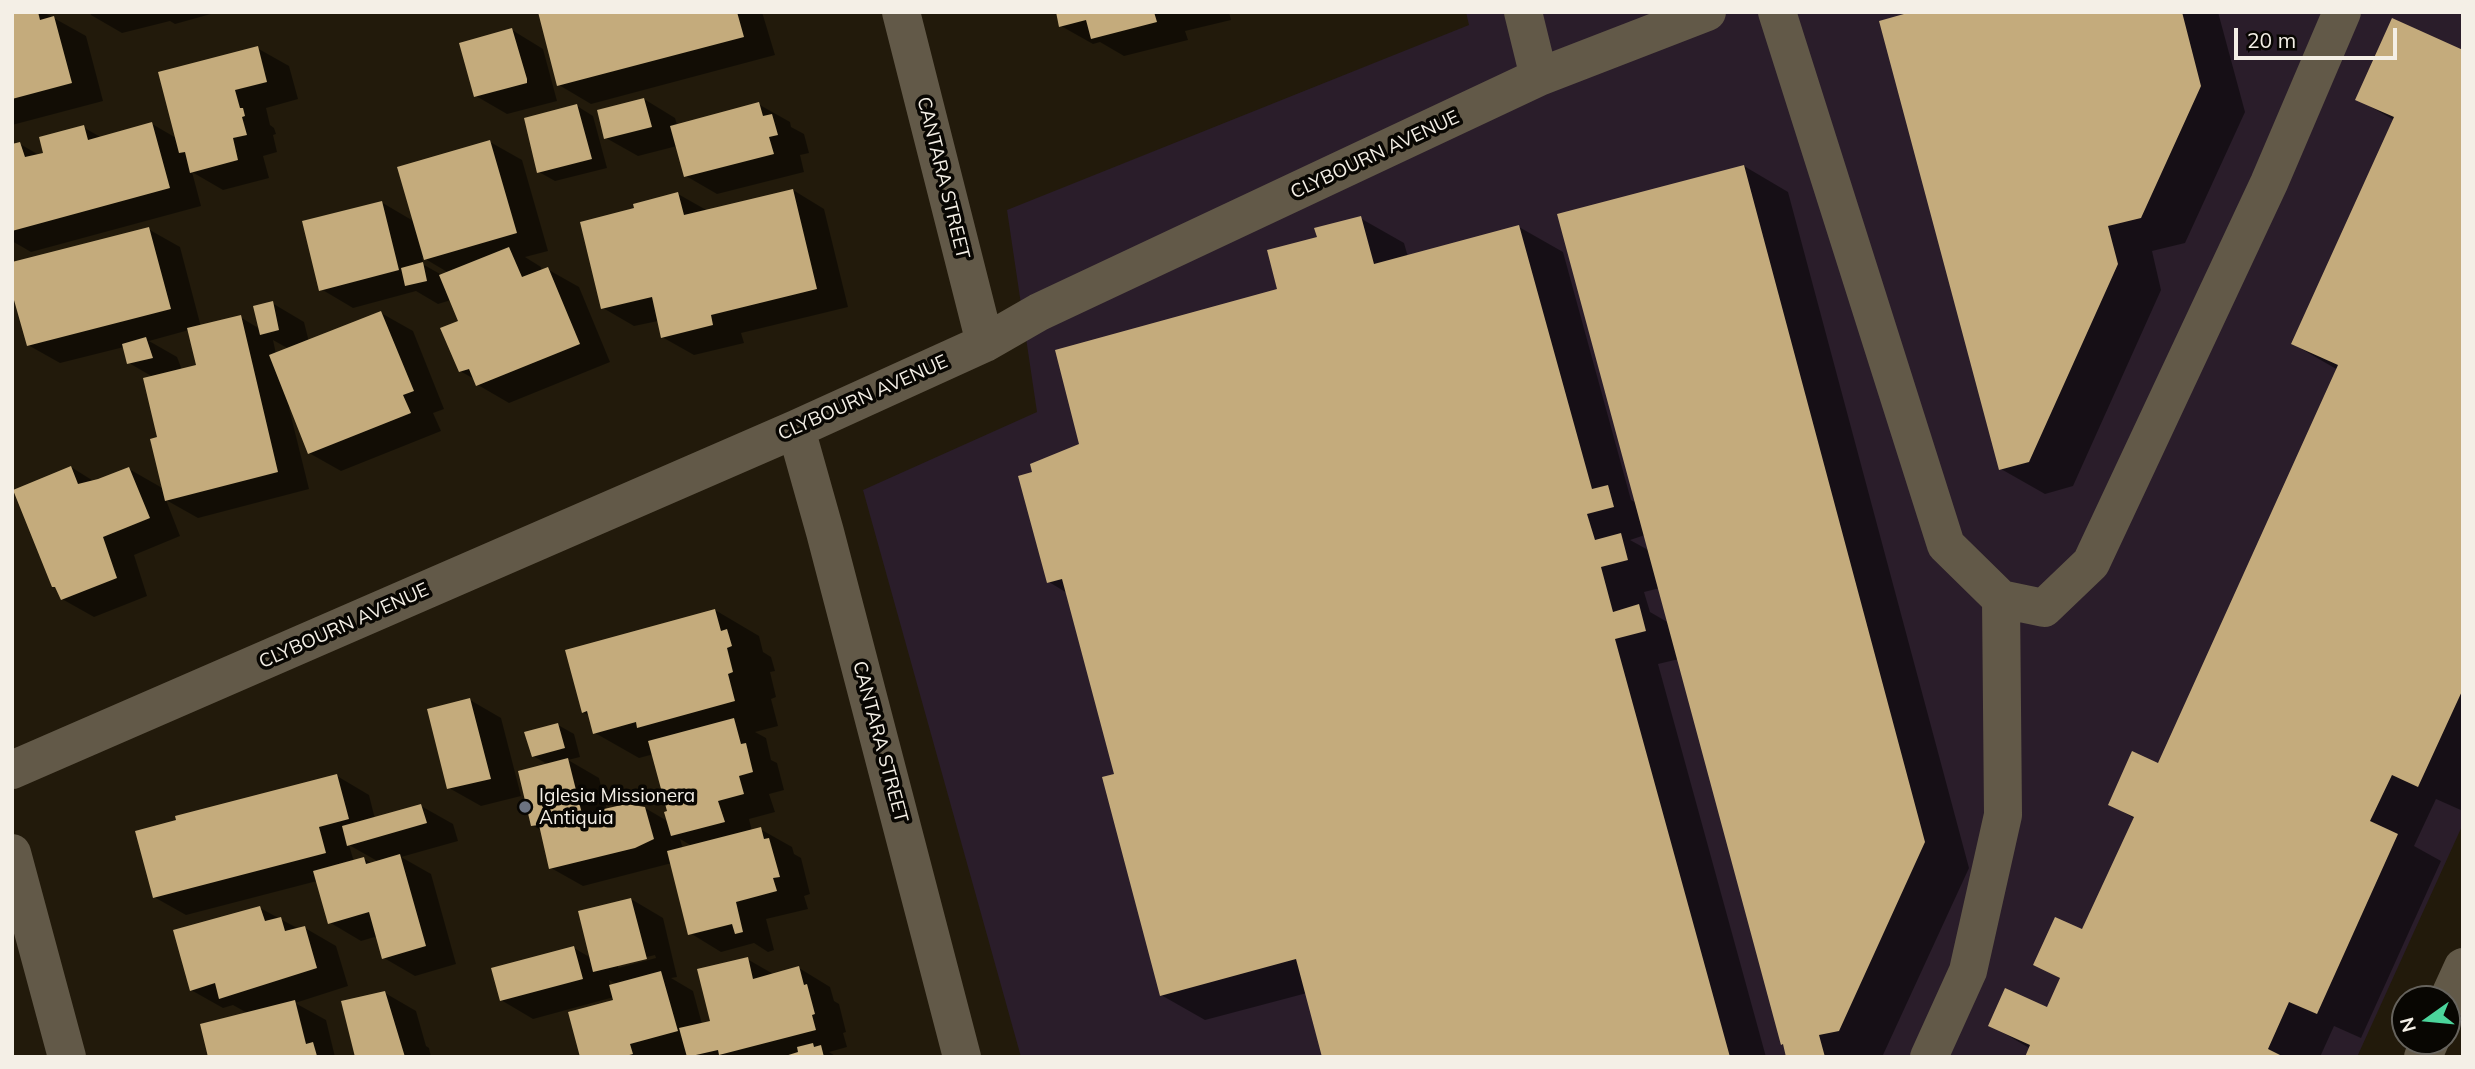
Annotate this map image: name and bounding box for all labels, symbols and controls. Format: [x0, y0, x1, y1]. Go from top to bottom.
scale bar [2237, 14, 2400, 58]
text: 20 m [2247, 27, 2296, 53]
street label: CANTARA STREET [912, 95, 974, 261]
street label: CLYBOURN AVENUE [1287, 106, 1463, 204]
street label: CLYBOURN AVENUE [775, 350, 951, 446]
street label: CLYBOURN AVENUE [256, 578, 432, 674]
street label: CANTARA STREET [847, 659, 913, 825]
place label: Iglesia Missionera Antiquia [539, 785, 695, 829]
marker: Iglesia Missionera Antiquia [517, 799, 533, 815]
north arrow [2391, 985, 2461, 1055]
text: N [2394, 1015, 2421, 1035]

